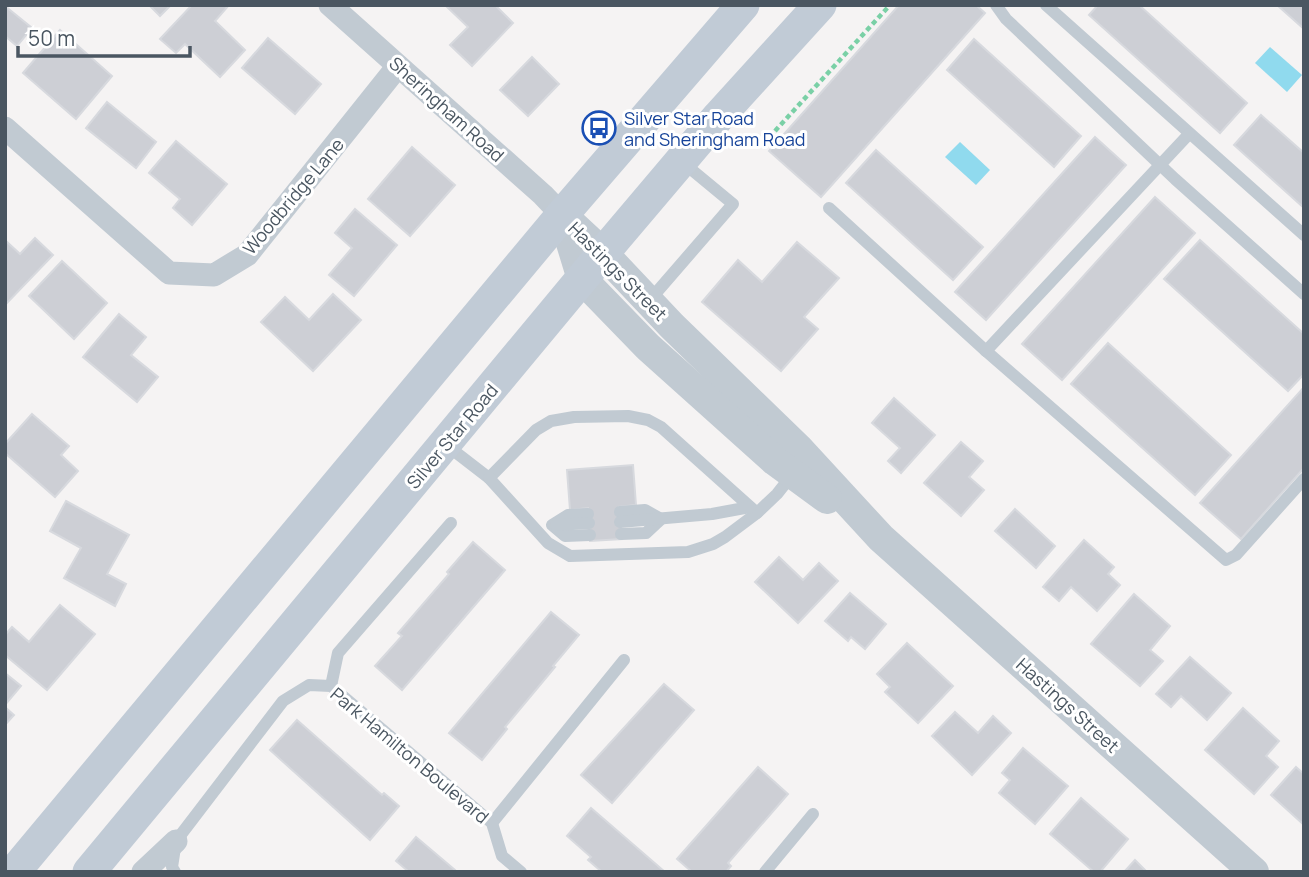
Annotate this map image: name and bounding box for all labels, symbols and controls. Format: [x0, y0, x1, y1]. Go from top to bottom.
scale bar [18, 14, 189, 58]
text: 50 m [28, 24, 75, 52]
street label: Sheringham Road [385, 51, 509, 167]
place label: Silver Star Road and Sheringham Road [624, 106, 805, 151]
bus stop icon: Silver Star Road and Sheringham Road [580, 109, 618, 147]
street label: Woodbridge Lane [237, 133, 349, 259]
street label: Hastings Street [563, 216, 673, 326]
street label: Silver Star Road [401, 379, 503, 493]
street label: Hastings Street [1011, 652, 1125, 758]
street label: Park Hamilton Boulevard [326, 682, 494, 828]

